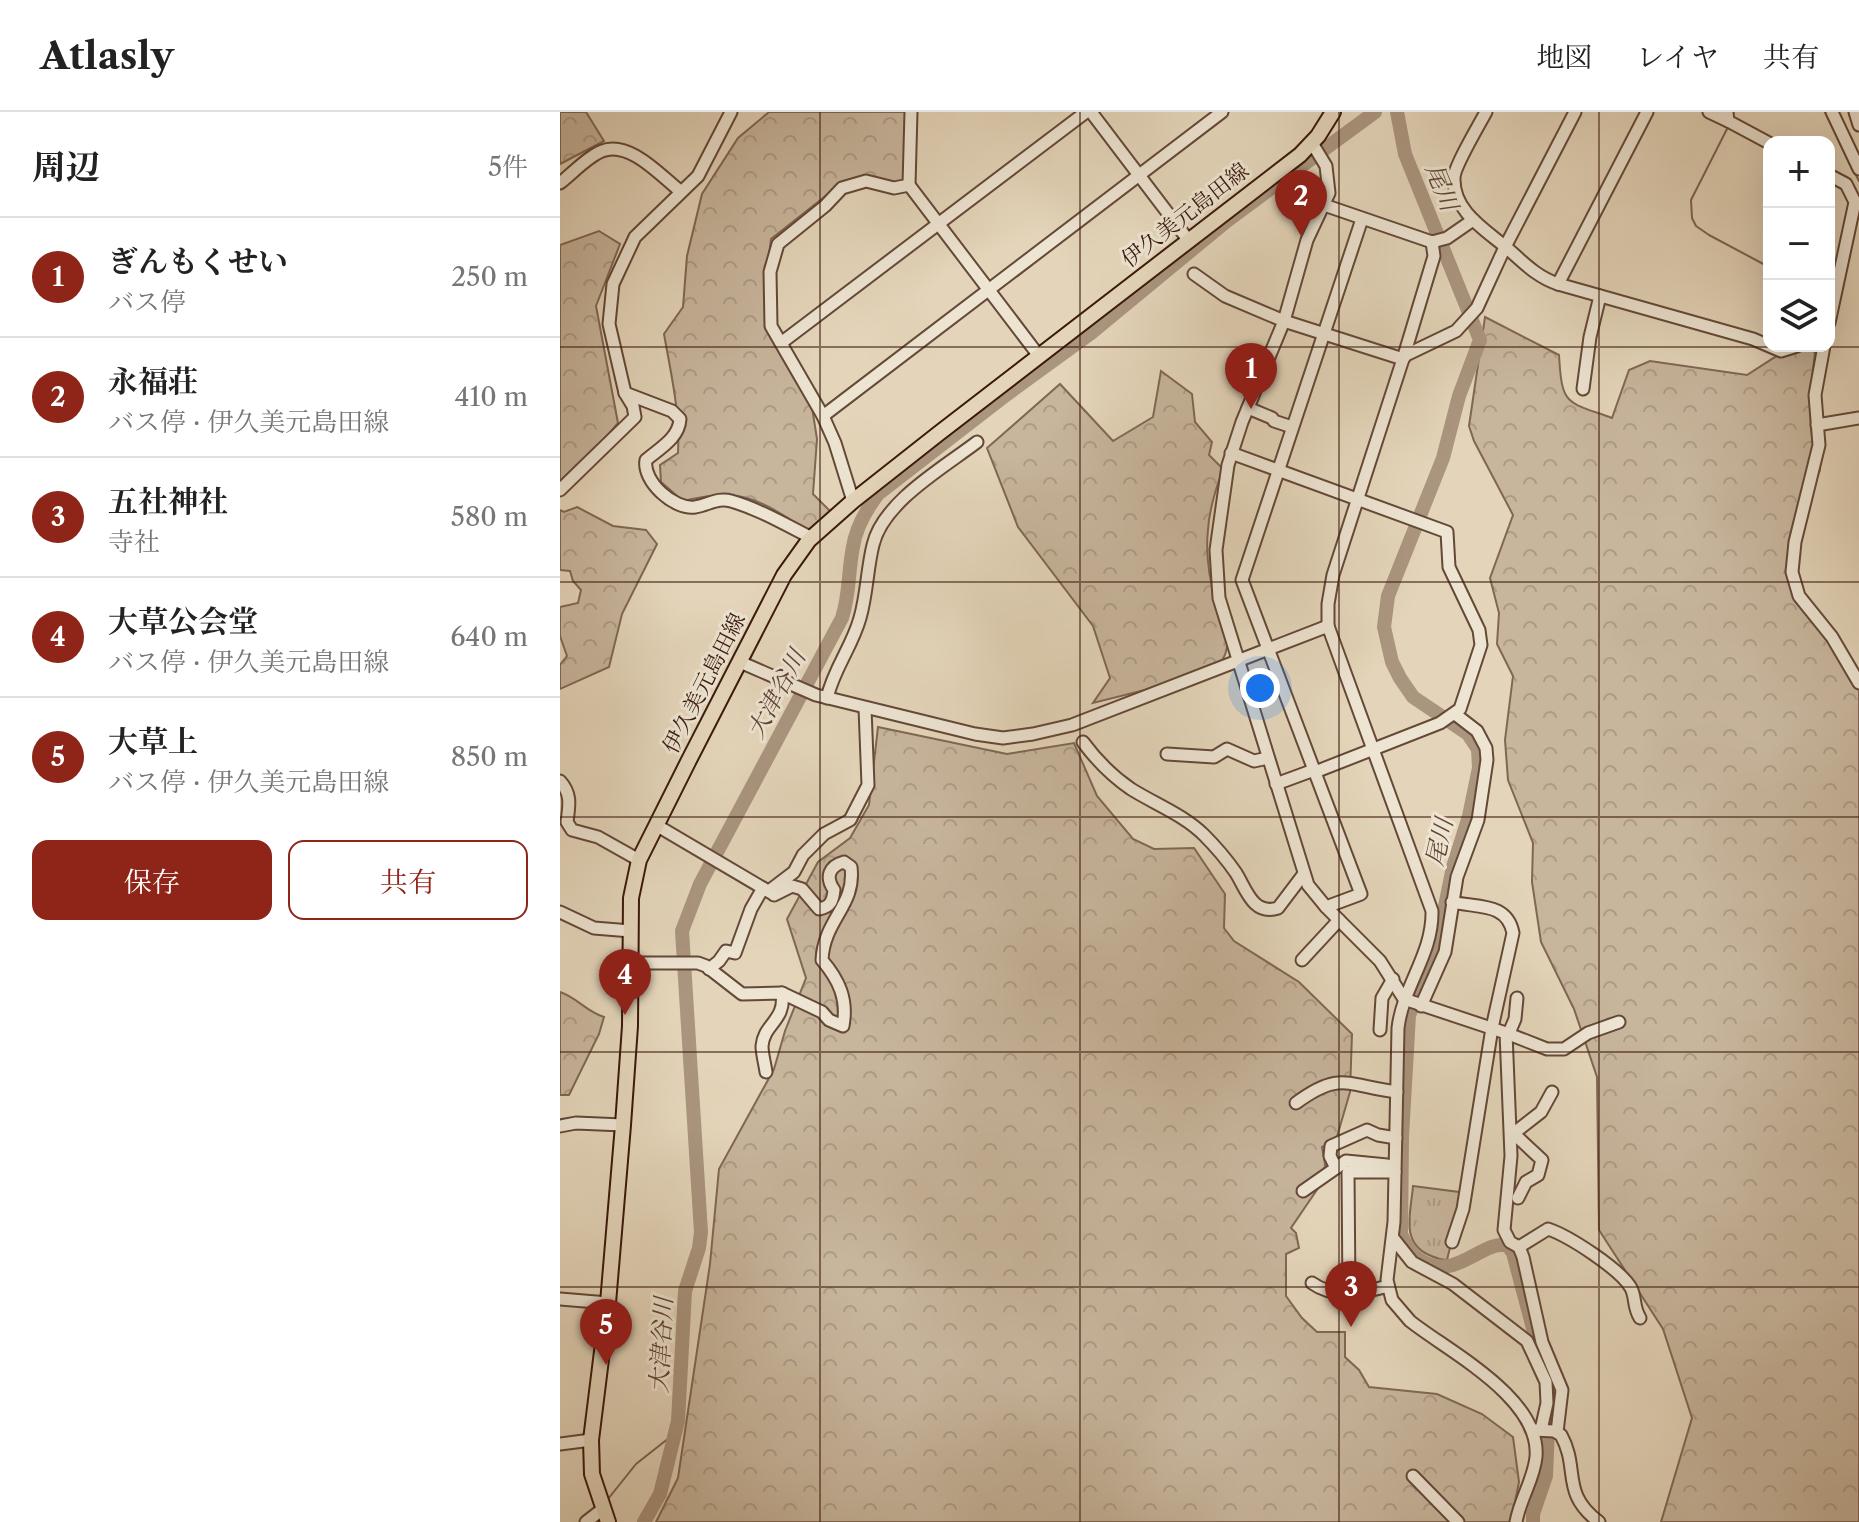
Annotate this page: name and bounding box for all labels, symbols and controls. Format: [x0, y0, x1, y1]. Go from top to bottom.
text: Atlasly [40, 32, 174, 79]
text: 地図 [1536, 40, 1592, 74]
text: レイヤ [1636, 40, 1719, 74]
text: 共有 [1763, 40, 1819, 74]
map controls [1763, 136, 1835, 352]
button: + [1763, 136, 1835, 208]
text: 周辺 [32, 146, 100, 188]
text: 5件 [488, 151, 528, 183]
street label: 伊久美元島田線 [1116, 157, 1254, 273]
water label: 尾川 [1420, 159, 1466, 217]
pin: 2 [1275, 170, 1327, 236]
button: − [1763, 208, 1835, 280]
text: ぎんもくせい [108, 243, 288, 280]
text: 1 [52, 261, 64, 293]
text: 250 m [451, 261, 528, 293]
button: layers [1763, 280, 1835, 352]
text: バス停 [108, 286, 186, 318]
pin: 1 [1225, 343, 1277, 409]
text: 永福荘 [108, 363, 198, 400]
text: 2 [50, 381, 66, 413]
text: 410 m [454, 381, 528, 413]
text: バス停 · 伊久美元島田線 [108, 406, 389, 438]
text: 五社神社 [108, 483, 228, 520]
text: 3 [51, 501, 65, 533]
text: 580 m [451, 501, 528, 533]
text: 寺社 [108, 526, 160, 558]
text: 大草公会堂 [108, 603, 258, 640]
street label: 伊久美元島田線 [657, 608, 751, 758]
text: 4 [50, 621, 66, 653]
text: 640 m [450, 621, 528, 653]
water label: 大津谷川 [741, 642, 813, 743]
text: バス停 · 伊久美元島田線 [108, 646, 389, 678]
your location [1240, 668, 1280, 708]
text: 大草上 [108, 723, 198, 760]
text: 5 [51, 741, 65, 773]
text: 850 m [451, 741, 528, 773]
text: バス停 · 伊久美元島田線 [108, 766, 389, 798]
water label: 尾川 [1419, 812, 1459, 869]
button: 保存 [32, 840, 272, 920]
button: 共有 [288, 840, 528, 920]
pin: 4 [599, 949, 651, 1015]
pin: 3 [1325, 1261, 1377, 1327]
water label: 大津谷川 [644, 1293, 678, 1394]
pin: 5 [580, 1299, 632, 1365]

